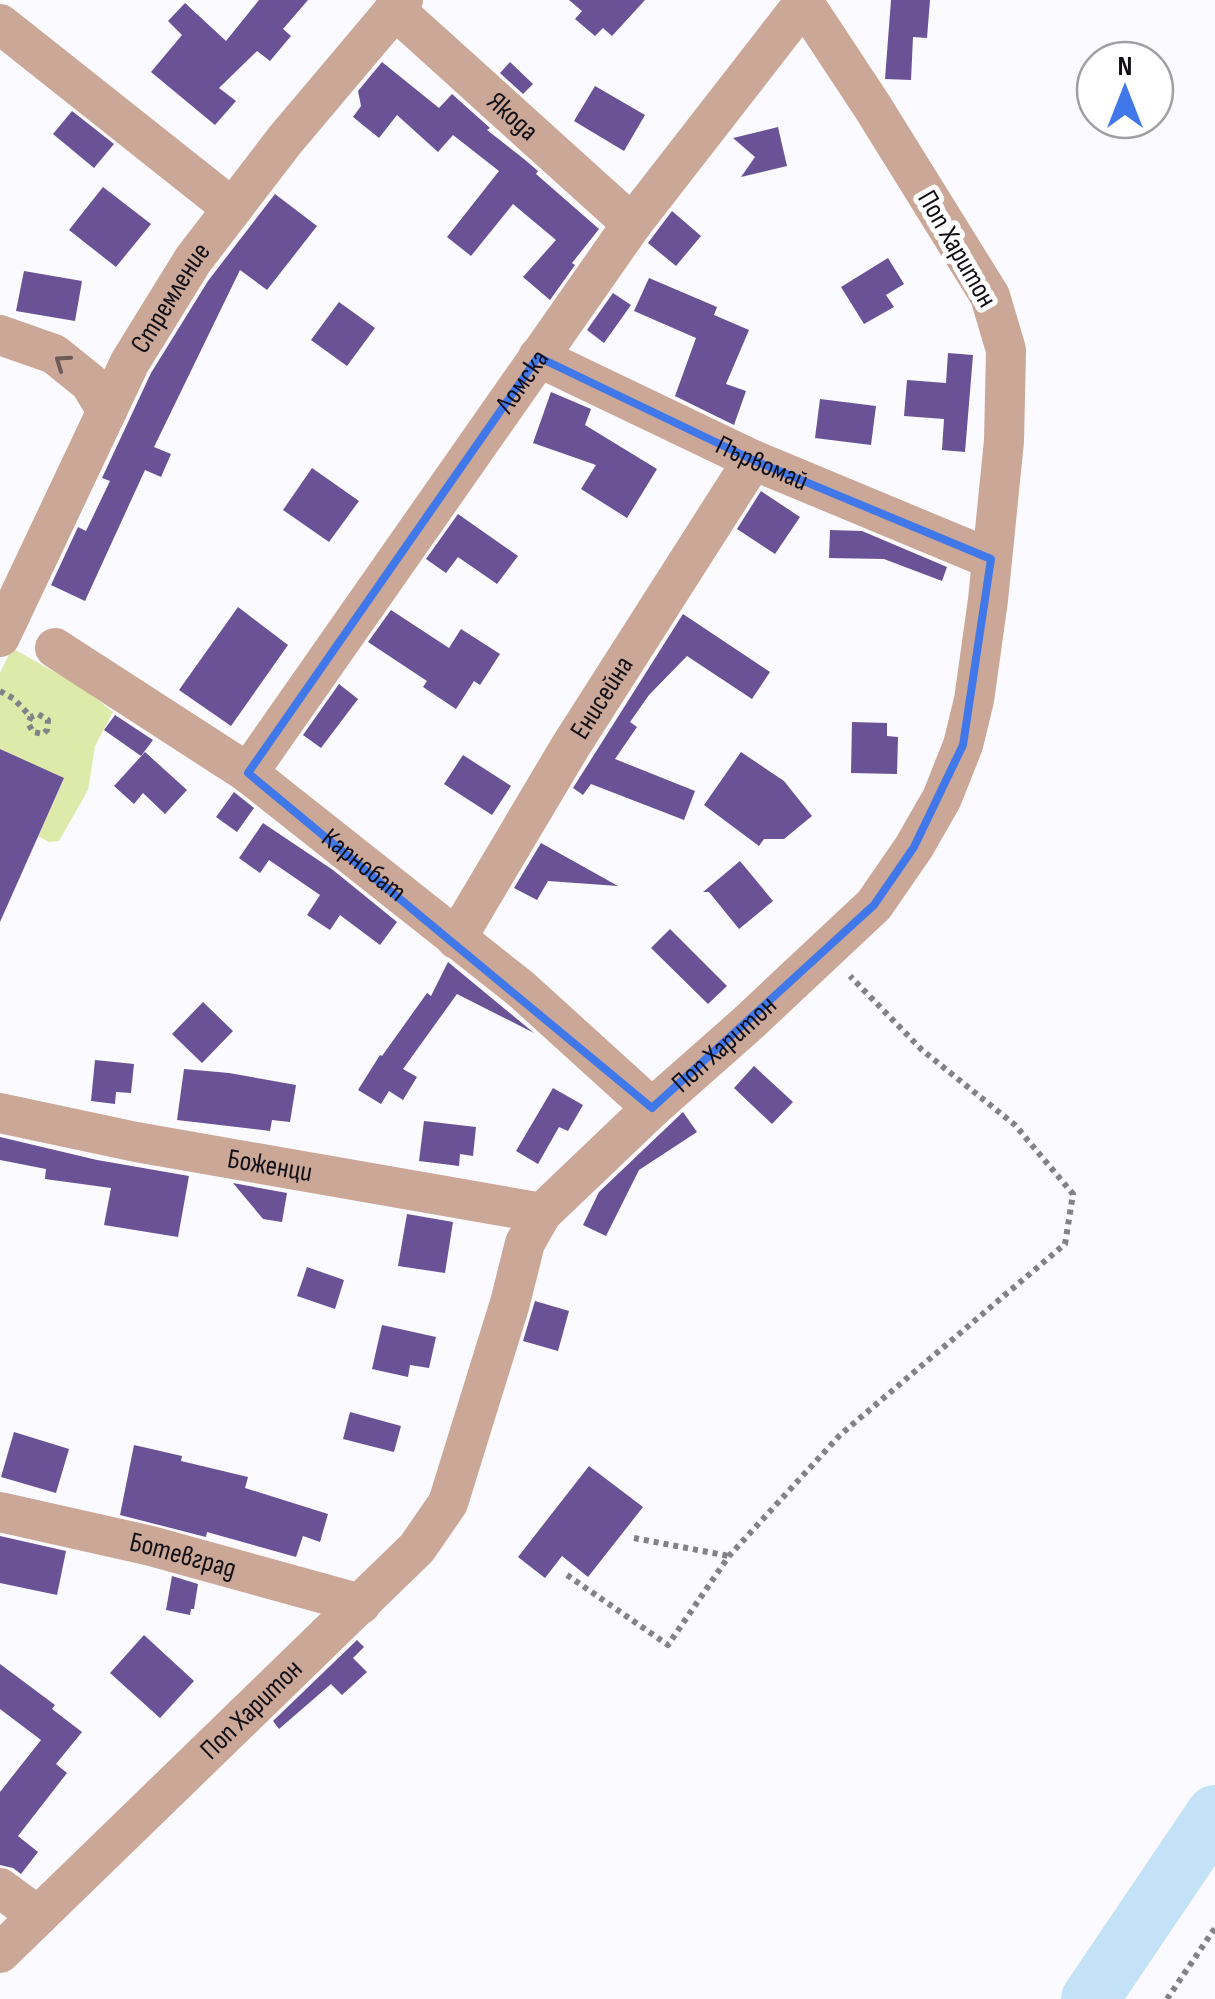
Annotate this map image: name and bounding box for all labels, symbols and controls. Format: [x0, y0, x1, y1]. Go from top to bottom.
north arrow [1075, 40, 1175, 140]
text: N [1118, 50, 1132, 83]
street label: Якода [480, 85, 545, 148]
street label: Поп Харитон [910, 185, 1004, 313]
street label: Стремление [123, 236, 217, 359]
street label: Ломска [488, 343, 556, 420]
one-way arrow [55, 356, 73, 374]
street label: Първомай [711, 428, 813, 498]
street label: Енисейна [563, 650, 640, 745]
street label: Карнобат [315, 821, 413, 908]
street label: Поп Харитон [665, 989, 783, 1099]
street label: Боженци [225, 1142, 315, 1189]
street label: Ботевград [127, 1525, 240, 1585]
street label: Поп Харитон [193, 1652, 309, 1766]

